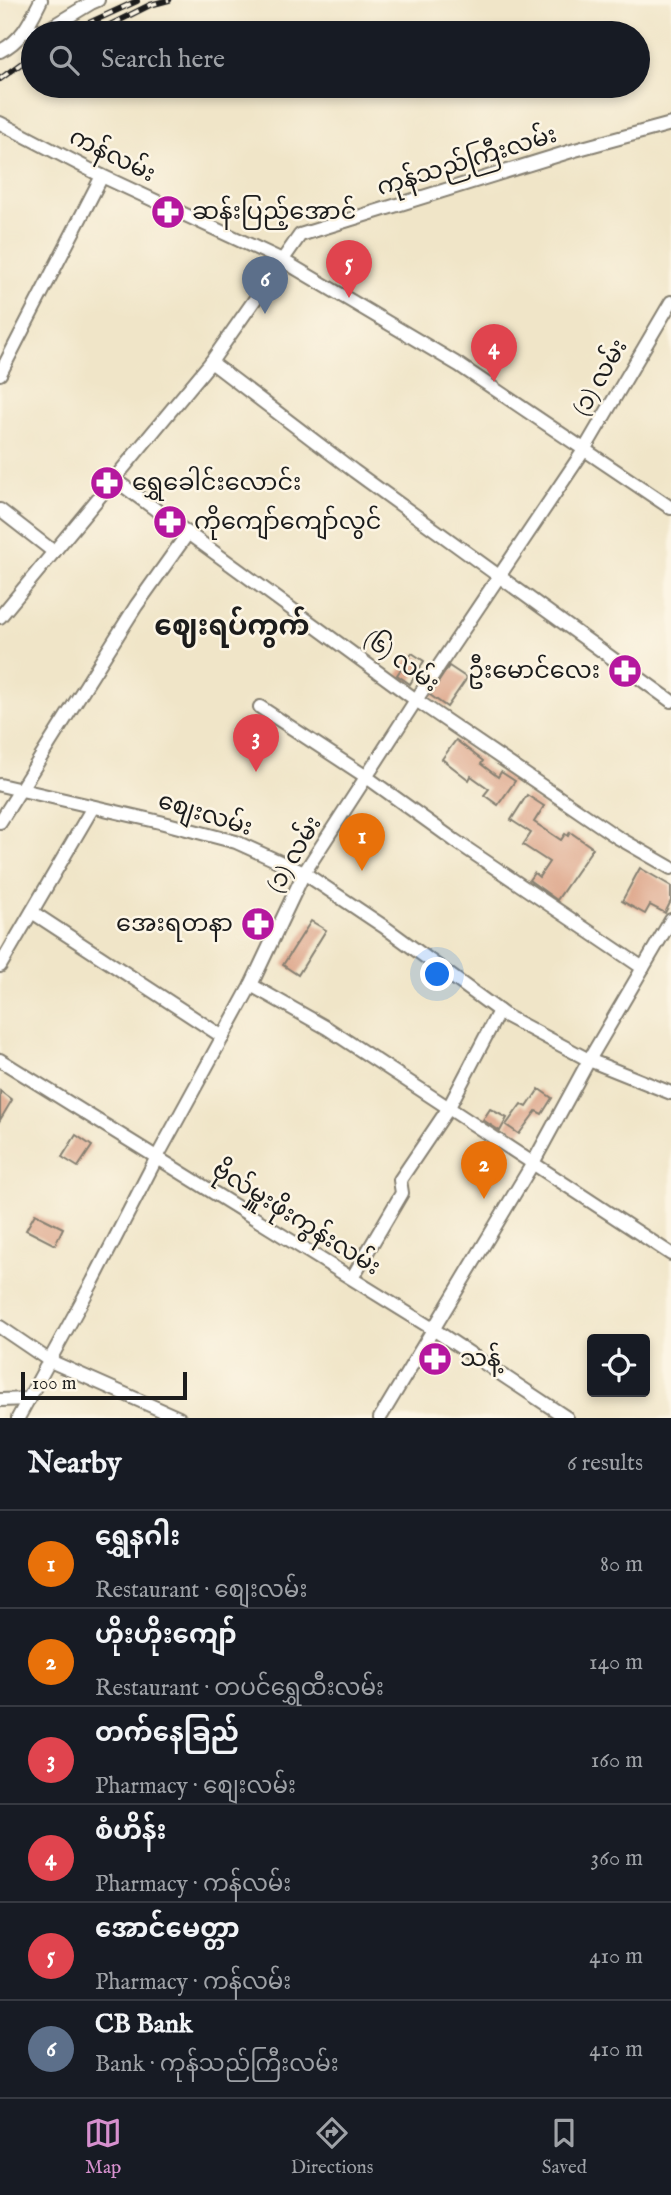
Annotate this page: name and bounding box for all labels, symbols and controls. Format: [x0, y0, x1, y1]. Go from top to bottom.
search box [21, 21, 650, 98]
icon: search [45, 41, 83, 79]
text: Search here [101, 43, 225, 76]
street label: ကုန်သည်ကြီးလမ်း [373, 118, 561, 206]
street label: ကန်လမ်း [63, 120, 161, 192]
pharmacy icon: ဆန်းပြည့်အောင် [149, 193, 187, 231]
place label: ဆန်းပြည့်အောင် [192, 195, 356, 230]
pin: 5 [326, 240, 372, 298]
pin: 6 [242, 256, 288, 314]
pin: 4 [471, 324, 517, 382]
street label: (၁) လမ်း [565, 333, 635, 422]
pharmacy icon: ရွှေခေါင်းလောင်း [88, 464, 126, 502]
place label: ရွှေခေါင်းလောင်း [132, 466, 301, 501]
pharmacy icon: ကိုကျော်ကျော်လွင် [151, 503, 189, 541]
place label: ကိုကျော်ကျော်လွင် [194, 505, 381, 540]
district label: ဈေးရပ်ကွက် [154, 606, 310, 648]
street label: (၆) လမ်း [357, 622, 446, 700]
pharmacy icon: ဦးမောင်လေး [606, 652, 644, 690]
place label: ဦးမောင်လေး [468, 654, 600, 689]
pin: 3 [233, 714, 279, 772]
street label: စျေးလမ်း [153, 784, 257, 846]
street label: (၁) လမ်း [259, 810, 329, 899]
pin: 1 [339, 813, 385, 871]
pharmacy icon: အေးရတနာ [239, 905, 277, 943]
place label: အေးရတနာ [116, 909, 233, 942]
your location [420, 957, 454, 991]
pin: 2 [461, 1141, 507, 1199]
street label: ဗိုလ်မှူးဖိုးကွန်းလမ်း [205, 1153, 387, 1285]
map controls [587, 1334, 650, 1397]
button: locate [587, 1334, 650, 1397]
pharmacy icon: သန့် [416, 1340, 454, 1378]
place label: သန့် [460, 1342, 504, 1377]
scale bar [21, 1369, 187, 1401]
text: 100 m [32, 1372, 76, 1396]
text: Nearby [28, 1445, 121, 1483]
text: 6 results [567, 1449, 643, 1478]
text: ရွှေနဂါး [95, 1521, 180, 1554]
text: 1 [47, 1550, 55, 1579]
text: 80 m [600, 1550, 643, 1579]
text: Restaurant · စျေးလမ်း [95, 1576, 307, 1605]
text: ဟိုးဟိုးကျော် [95, 1619, 237, 1652]
text: 2 [46, 1648, 56, 1677]
text: 140 m [589, 1648, 643, 1677]
text: Restaurant · တပင်ရွှေထီးလမ်း [95, 1674, 384, 1703]
text: တက်နေခြည် [95, 1717, 239, 1750]
text: 3 [47, 1746, 55, 1775]
text: 160 m [591, 1746, 643, 1775]
text: Pharmacy · စျေးလမ်း [95, 1772, 296, 1801]
text: စံဟိန်း [95, 1815, 167, 1848]
text: 4 [45, 1844, 57, 1873]
text: 360 m [591, 1844, 643, 1873]
text: Pharmacy · ကန်လမ်း [95, 1870, 291, 1899]
text: အောင်မေတ္တာ [95, 1913, 240, 1946]
text: 5 [47, 1942, 55, 1971]
text: 410 m [589, 1942, 643, 1971]
text: Pharmacy · ကန်လမ်း [95, 1968, 291, 1997]
text: CB Bank [95, 2008, 193, 2041]
text: 6 [46, 2035, 56, 2064]
text: 410 m [589, 2035, 643, 2064]
text: Bank · ကုန်သည်ကြီးလမ်း [95, 2050, 339, 2079]
tab: Map [84, 2114, 122, 2180]
tab: Directions [291, 2114, 373, 2180]
tab: Saved [542, 2114, 587, 2180]

